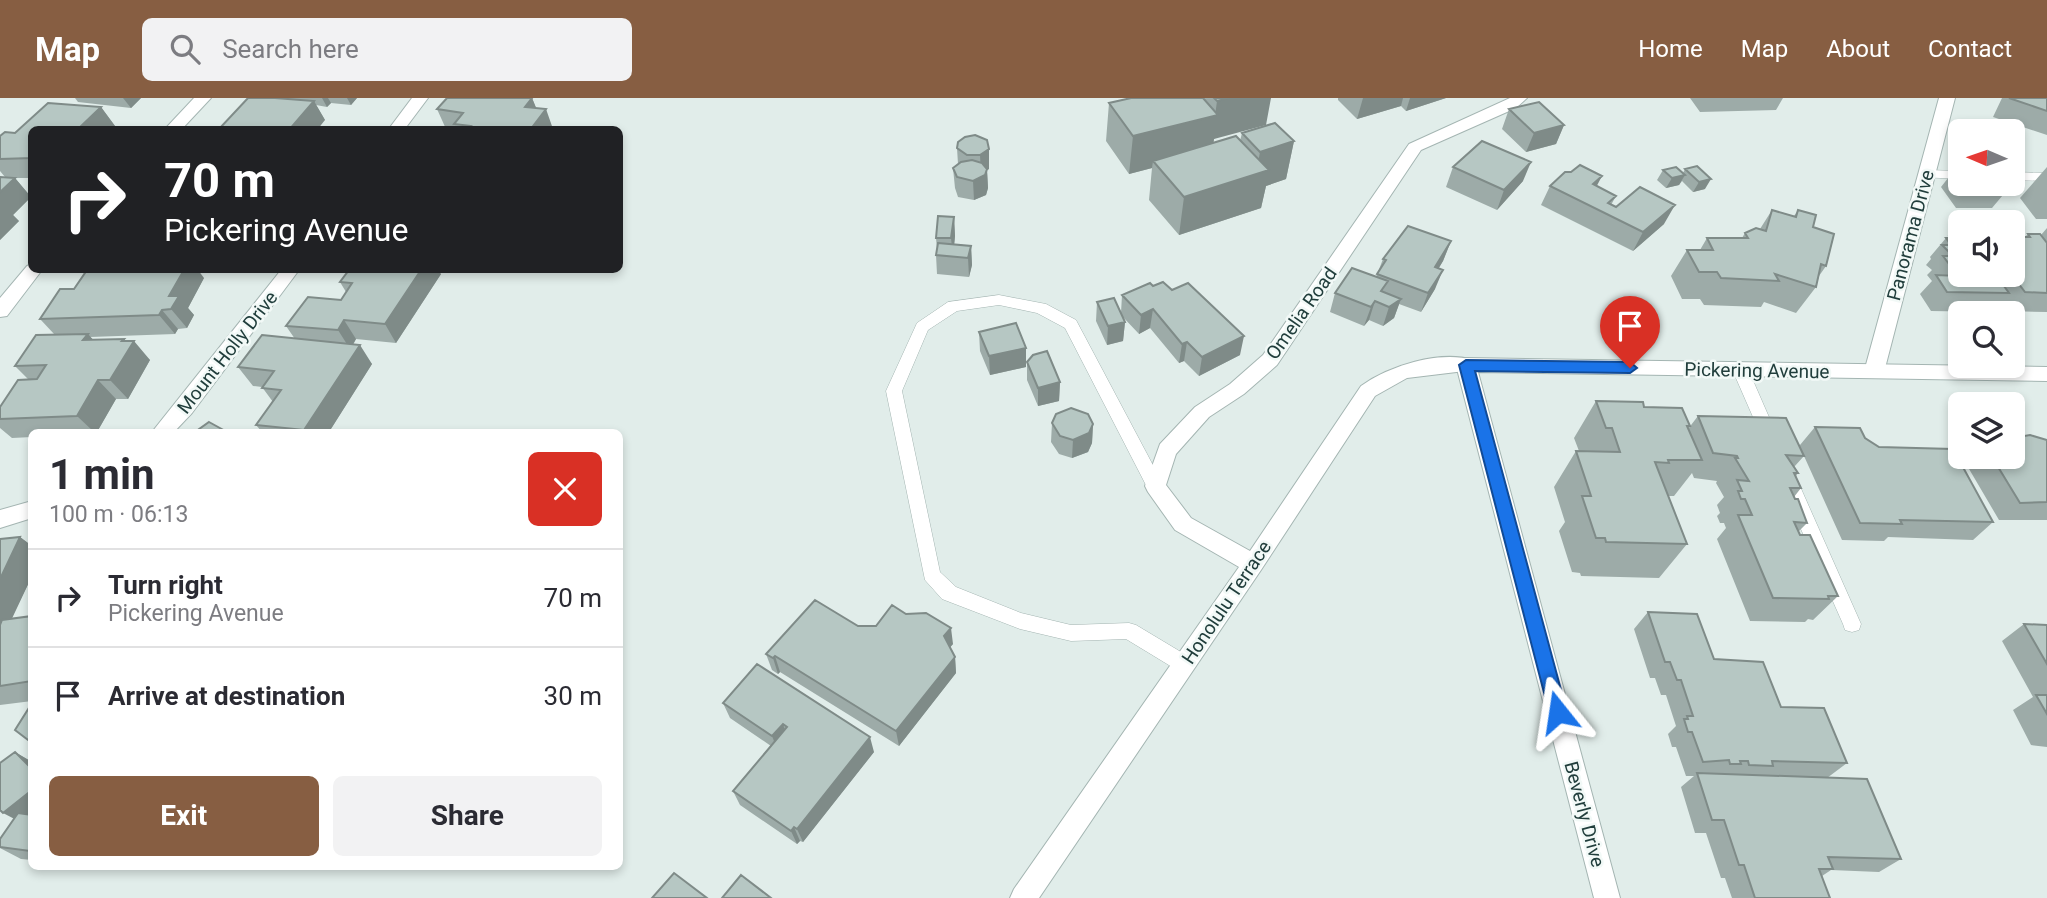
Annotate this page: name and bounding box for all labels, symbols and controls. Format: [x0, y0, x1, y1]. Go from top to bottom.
search box [142, 18, 632, 81]
text: Map [35, 30, 100, 69]
icon: search [166, 30, 204, 68]
text: Search here [222, 34, 359, 64]
text: Home [1638, 35, 1703, 63]
text: Map [1741, 35, 1788, 63]
text: About [1826, 35, 1890, 63]
text: Contact [1928, 35, 2012, 63]
north arrow [1948, 119, 2025, 196]
map controls [1948, 119, 2025, 469]
text: 70 m [164, 152, 275, 209]
icon: right [49, 154, 140, 245]
street label: Panorama Drive [1882, 167, 1939, 303]
button: sound [1948, 210, 2025, 287]
text: Pickering Avenue [164, 211, 408, 249]
street label: Omelia Road [1261, 263, 1342, 364]
street label: Mount Holly Drive [172, 286, 282, 418]
pin [1600, 296, 1660, 368]
button: search [1948, 301, 2025, 378]
icon: arrive [1611, 307, 1649, 345]
street label: Pickering Avenue [1684, 358, 1830, 383]
button: layers [1948, 392, 2025, 469]
text: 1 min [49, 450, 155, 499]
button: close [528, 452, 602, 526]
text: 100 m · 06:13 [49, 501, 188, 528]
street label: Honolulu Terrace [1177, 536, 1276, 668]
text: Turn right [108, 570, 223, 600]
icon: right [49, 579, 87, 617]
text: 70 m [544, 583, 602, 613]
text: Pickering Avenue [108, 600, 284, 627]
position arrow [1521, 675, 1595, 749]
icon: arrive [49, 677, 87, 715]
text: Arrive at destination [108, 681, 345, 711]
text: 30 m [544, 681, 602, 711]
street label: Beverly Drive [1559, 759, 1610, 869]
button: Exit [49, 776, 319, 856]
button: Share [333, 776, 602, 856]

